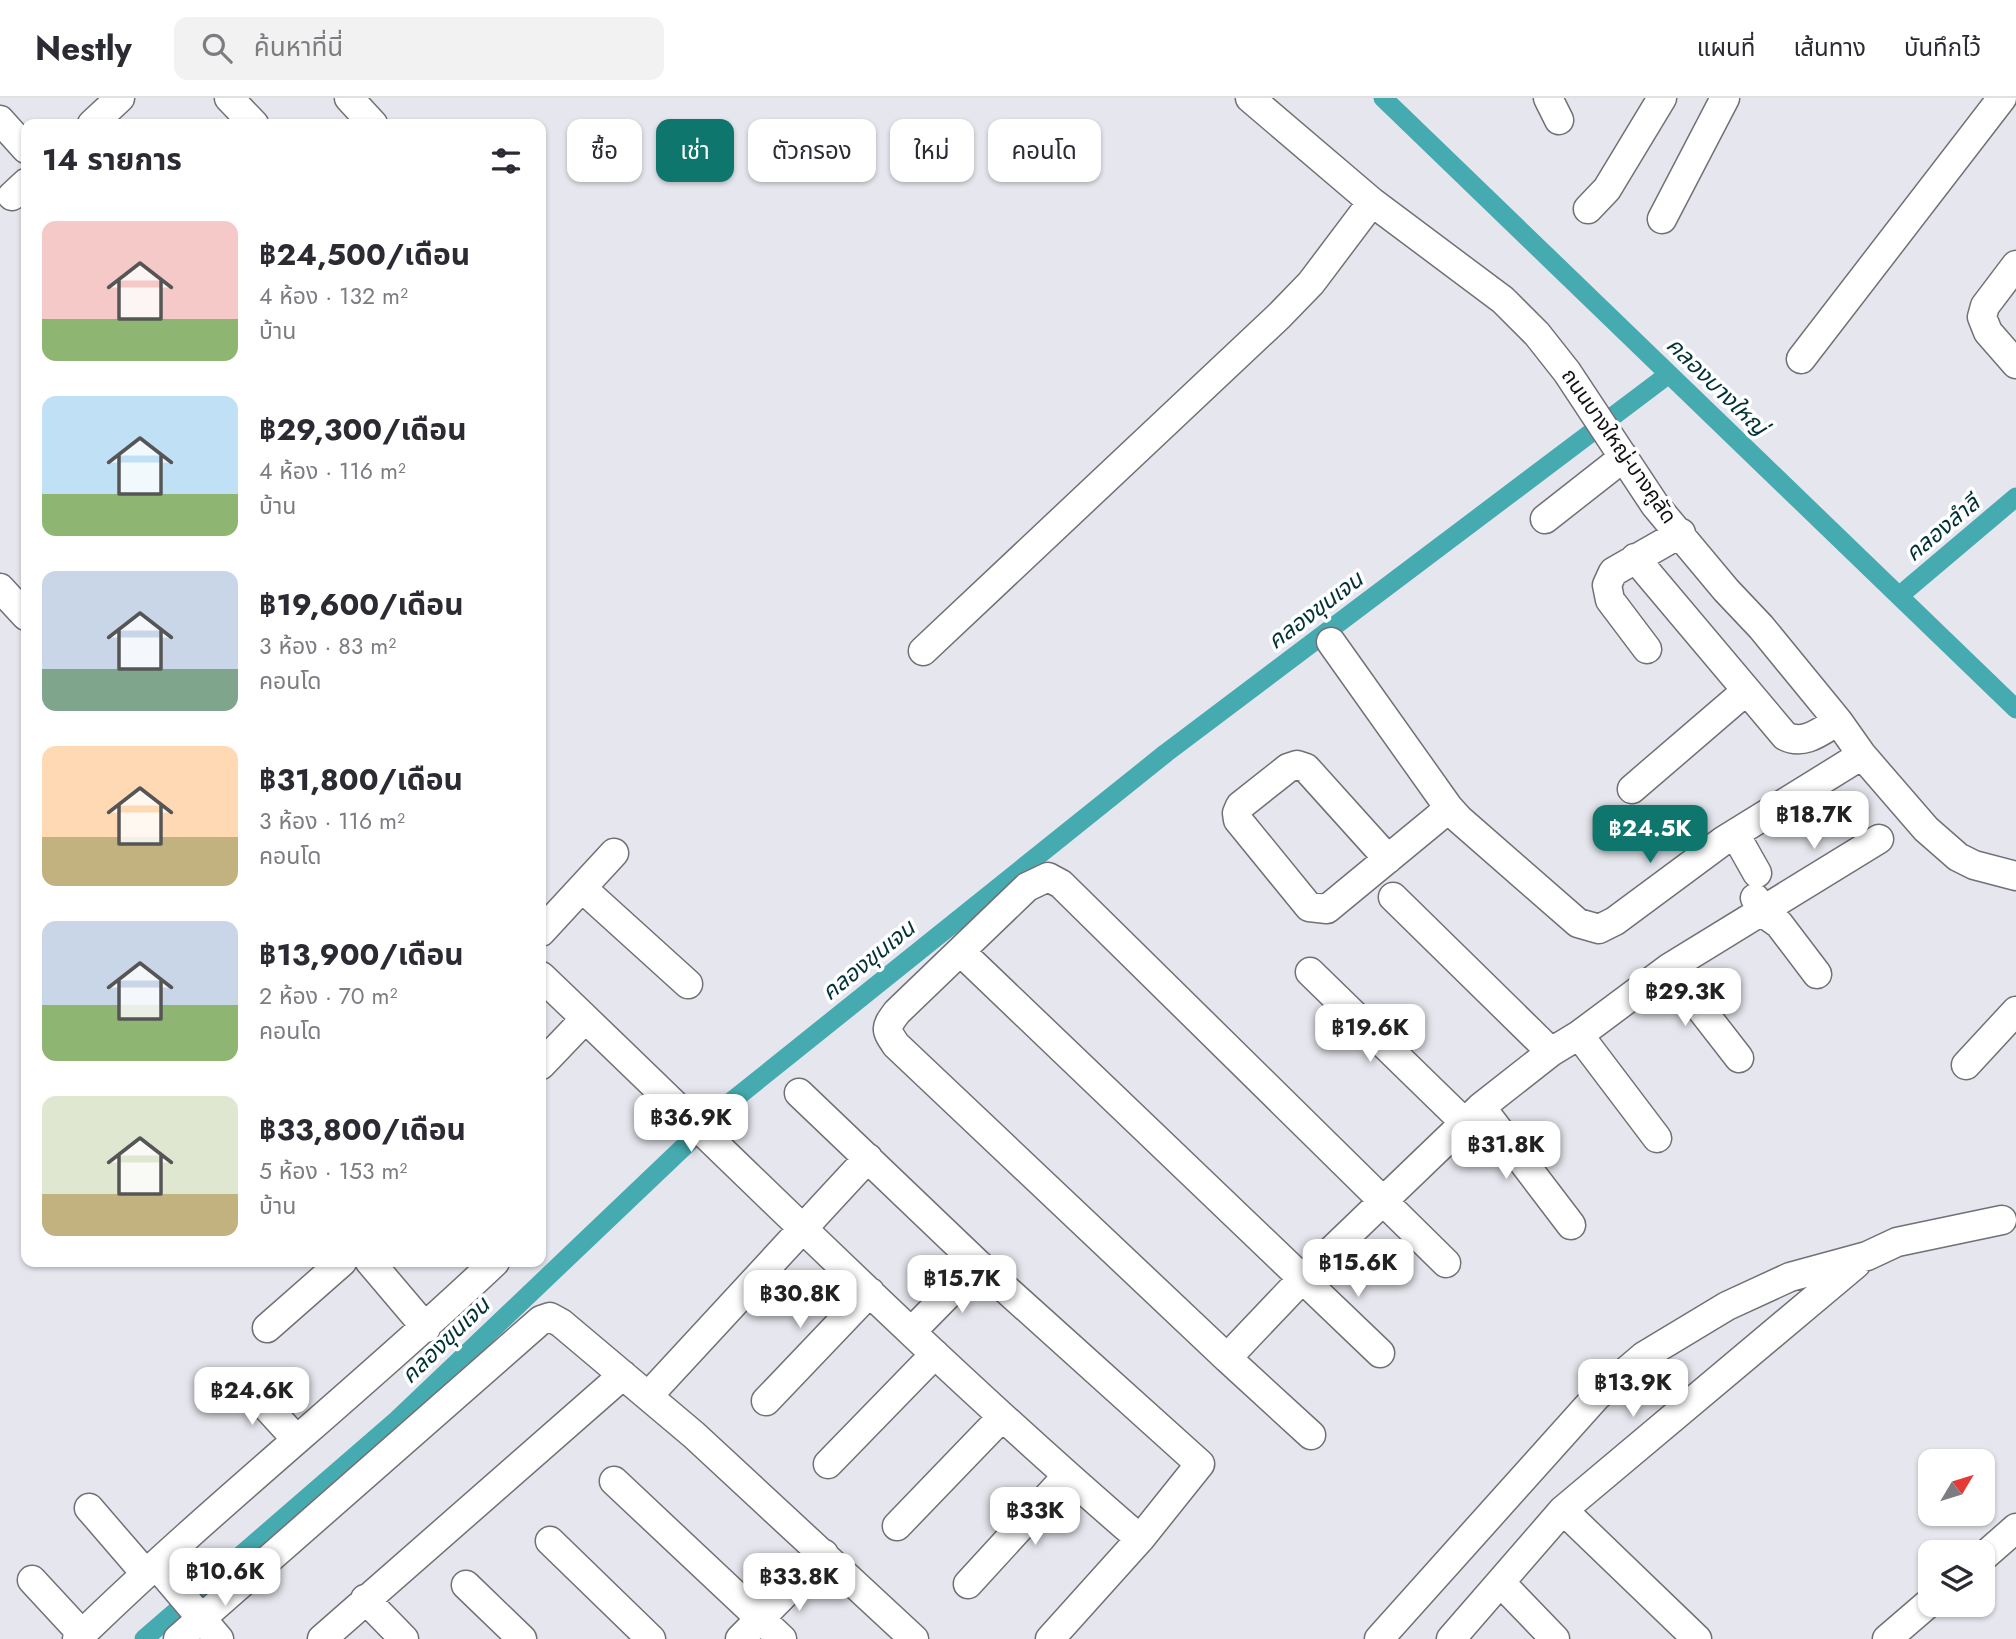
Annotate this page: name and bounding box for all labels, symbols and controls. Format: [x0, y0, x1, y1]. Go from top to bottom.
search box [174, 17, 664, 80]
text: Nestly [35, 25, 132, 72]
text: ค้นหาที่นี่ [254, 28, 343, 66]
icon: search [198, 29, 236, 67]
text: แผนที่ [1697, 30, 1755, 65]
text: เส้นทาง [1793, 30, 1866, 65]
text: บันทึกไว้ [1904, 30, 1981, 65]
chip: ซื้อ [567, 119, 642, 182]
chip: เช่า [656, 119, 734, 182]
chip: ตัวกรอง [748, 119, 876, 182]
chip: ใหม่ [890, 119, 974, 182]
chip: คอนโด [988, 119, 1101, 182]
text: 14 รายการ [42, 138, 182, 181]
icon: filters [487, 142, 525, 180]
text: ฿24,500/เดือน [259, 233, 470, 276]
icon: home [98, 249, 182, 333]
text: 4 ห้อง · 132 m² [259, 279, 408, 313]
text: บ้าน [259, 314, 296, 348]
water label: คลองบางใหญ่ [1659, 329, 1778, 445]
street label: ถนนบางใหญ่-บางคูลัด [1554, 362, 1684, 530]
text: ฿29,300/เดือน [259, 408, 467, 451]
icon: home [98, 424, 182, 508]
text: 4 ห้อง · 116 m² [259, 454, 406, 488]
water label: คลองลำลี [1897, 485, 1989, 569]
text: บ้าน [259, 489, 296, 523]
water label: คลองขุนเจน [1260, 562, 1371, 657]
text: ฿19,600/เดือน [259, 583, 464, 626]
icon: home [98, 599, 182, 683]
text: 3 ห้อง · 83 m² [259, 629, 396, 663]
text: คอนโด [259, 664, 321, 698]
text: ฿31,800/เดือน [259, 758, 463, 801]
icon: home [98, 774, 182, 858]
pin: ฿18.7K [1757, 792, 1871, 851]
text: ฿18.7K [1776, 797, 1852, 831]
text: 3 ห้อง · 116 m² [259, 804, 405, 838]
pin: ฿24.5K [1593, 806, 1707, 865]
text: ฿24.5K [1609, 811, 1691, 845]
text: คอนโด [259, 839, 321, 873]
water label: คลองขุนเจน [814, 910, 924, 1008]
text: ฿13,900/เดือน [259, 933, 464, 976]
icon: home [98, 949, 182, 1033]
pin: ฿29.3K [1628, 968, 1742, 1028]
text: ฿29.3K [1645, 974, 1725, 1008]
text: 2 ห้อง · 70 m² [259, 979, 397, 1013]
pin: ฿19.6K [1313, 1004, 1427, 1064]
text: ฿19.6K [1331, 1010, 1409, 1044]
text: คอนโด [259, 1014, 321, 1048]
pin: ฿36.9K [634, 1094, 748, 1154]
text: ฿36.9K [650, 1100, 732, 1134]
text: ฿33,800/เดือน [259, 1108, 466, 1151]
pin: ฿31.8K [1449, 1122, 1563, 1181]
icon: home [98, 1124, 182, 1208]
text: ฿31.8K [1467, 1127, 1545, 1161]
text: 5 ห้อง · 153 m² [259, 1154, 407, 1188]
text: บ้าน [259, 1189, 296, 1223]
pin: ฿15.6K [1301, 1240, 1415, 1299]
text: ฿15.6K [1319, 1245, 1397, 1279]
pin: ฿15.7K [905, 1256, 1019, 1315]
text: ฿15.7K [923, 1261, 1001, 1295]
pin: ฿30.8K [743, 1270, 857, 1330]
text: ฿30.8K [760, 1276, 840, 1310]
water label: คลองขุนเจน [393, 1288, 498, 1391]
pin: ฿13.9K [1576, 1360, 1690, 1419]
text: ฿13.9K [1594, 1365, 1672, 1399]
pin: ฿24.6K [195, 1368, 309, 1427]
text: ฿24.6K [210, 1373, 294, 1407]
north arrow [1918, 1449, 1995, 1526]
map controls [1918, 1449, 1995, 1617]
pin: ฿33K [994, 1488, 1076, 1547]
text: ฿33K [1006, 1493, 1064, 1527]
button: layers [1918, 1540, 1995, 1617]
pin: ฿10.6K [168, 1548, 282, 1608]
text: ฿10.6K [185, 1554, 265, 1588]
pin: ฿33.8K [742, 1554, 856, 1613]
text: ฿33.8K [759, 1559, 839, 1593]

